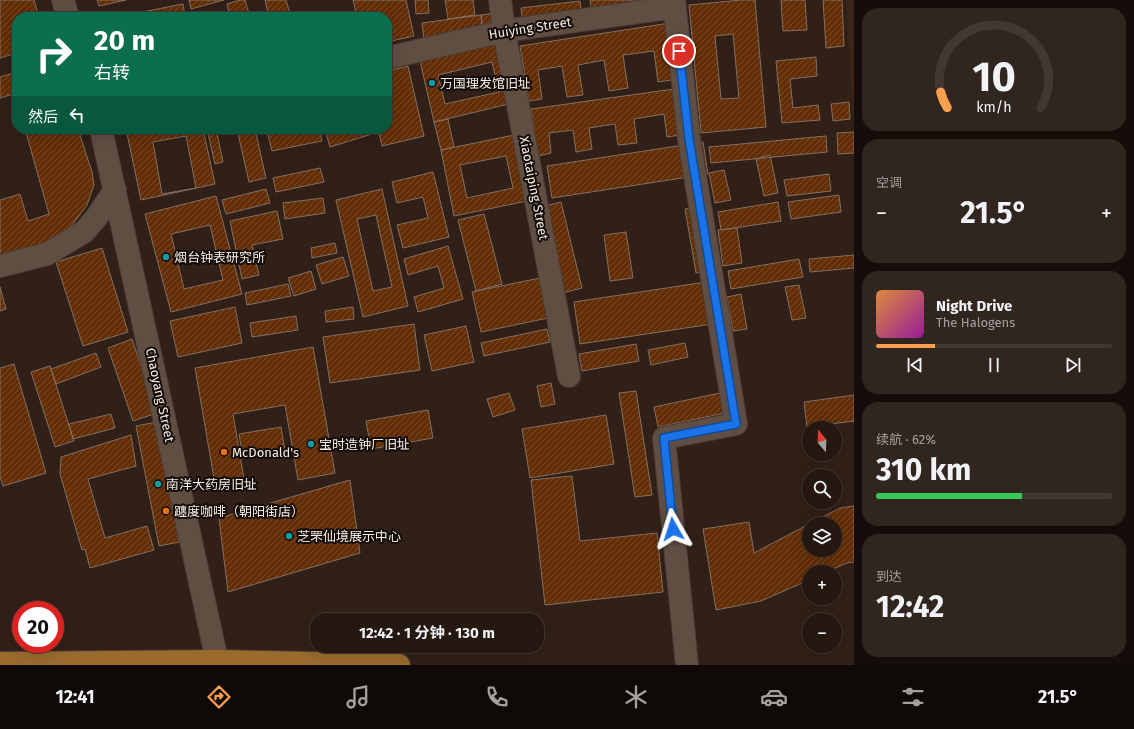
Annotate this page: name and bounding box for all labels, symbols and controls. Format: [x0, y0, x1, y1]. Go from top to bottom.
street label: Huiying Street [488, 14, 573, 42]
text: 20 m [94, 24, 155, 57]
icon: right [28, 28, 80, 80]
pin [662, 34, 696, 68]
icon: arrive [668, 40, 690, 62]
text: 10 [972, 52, 1016, 102]
text: 右转 [94, 62, 130, 84]
place label: 万国理发馆旧址 [440, 76, 531, 91]
marker: 万国理发馆旧址 [427, 78, 437, 88]
text: km/h [976, 98, 1012, 115]
icon: left [66, 104, 88, 126]
text: 然后 [28, 108, 58, 126]
street label: Xiaotaiping Street [517, 135, 551, 241]
text: 空调 [876, 175, 902, 190]
text: 21.5° [960, 195, 1028, 231]
text: − [876, 200, 887, 227]
text: + [1101, 200, 1112, 227]
place label: 烟台钟表研究所 [174, 250, 265, 265]
marker: 烟台钟表研究所 [161, 252, 171, 262]
text: Night Drive [936, 297, 1012, 315]
text: The Halogens [936, 315, 1015, 330]
street label: Chaoyang Street [143, 347, 177, 444]
icon: previous [904, 354, 926, 376]
icon: pause [983, 354, 1005, 376]
icon: next [1062, 354, 1084, 376]
north arrow [802, 421, 842, 461]
map controls [802, 421, 842, 653]
text: 续航 · 62% [876, 432, 936, 447]
place label: 宝时造钟厂旧址 [319, 437, 410, 452]
marker: 宝时造钟厂旧址 [306, 439, 316, 449]
place label: McDonald's [232, 445, 299, 460]
marker: McDonald's [219, 447, 229, 457]
text: 310 km [876, 452, 971, 488]
button: search [802, 469, 842, 509]
place label: 南洋大药房旧址 [166, 477, 257, 492]
marker: 南洋大药房旧址 [153, 479, 163, 489]
place label: 躔度咖啡（朝阳街店） [174, 504, 304, 519]
marker: 躔度咖啡（朝阳街店） [161, 506, 171, 516]
position arrow [652, 508, 694, 550]
button: layers [802, 517, 842, 557]
place label: 芝罘仙境展示中心 [297, 529, 401, 544]
marker: 芝罘仙境展示中心 [284, 531, 294, 541]
button: + [802, 565, 842, 605]
text: 到达 [876, 569, 902, 584]
text: 12:42 [876, 589, 944, 625]
speed limit sign: 20 [12, 601, 64, 653]
button: − [802, 613, 842, 653]
text: 12:42 · 1 分钟 · 130 m [359, 624, 495, 642]
icon: directions [205, 683, 233, 711]
icon: music [344, 683, 372, 711]
icon: phone [483, 683, 511, 711]
icon: climate [622, 683, 650, 711]
icon: car [760, 683, 788, 711]
icon: filters [899, 683, 927, 711]
text: 12:41 [55, 686, 95, 708]
text: 21.5° [1038, 686, 1079, 708]

